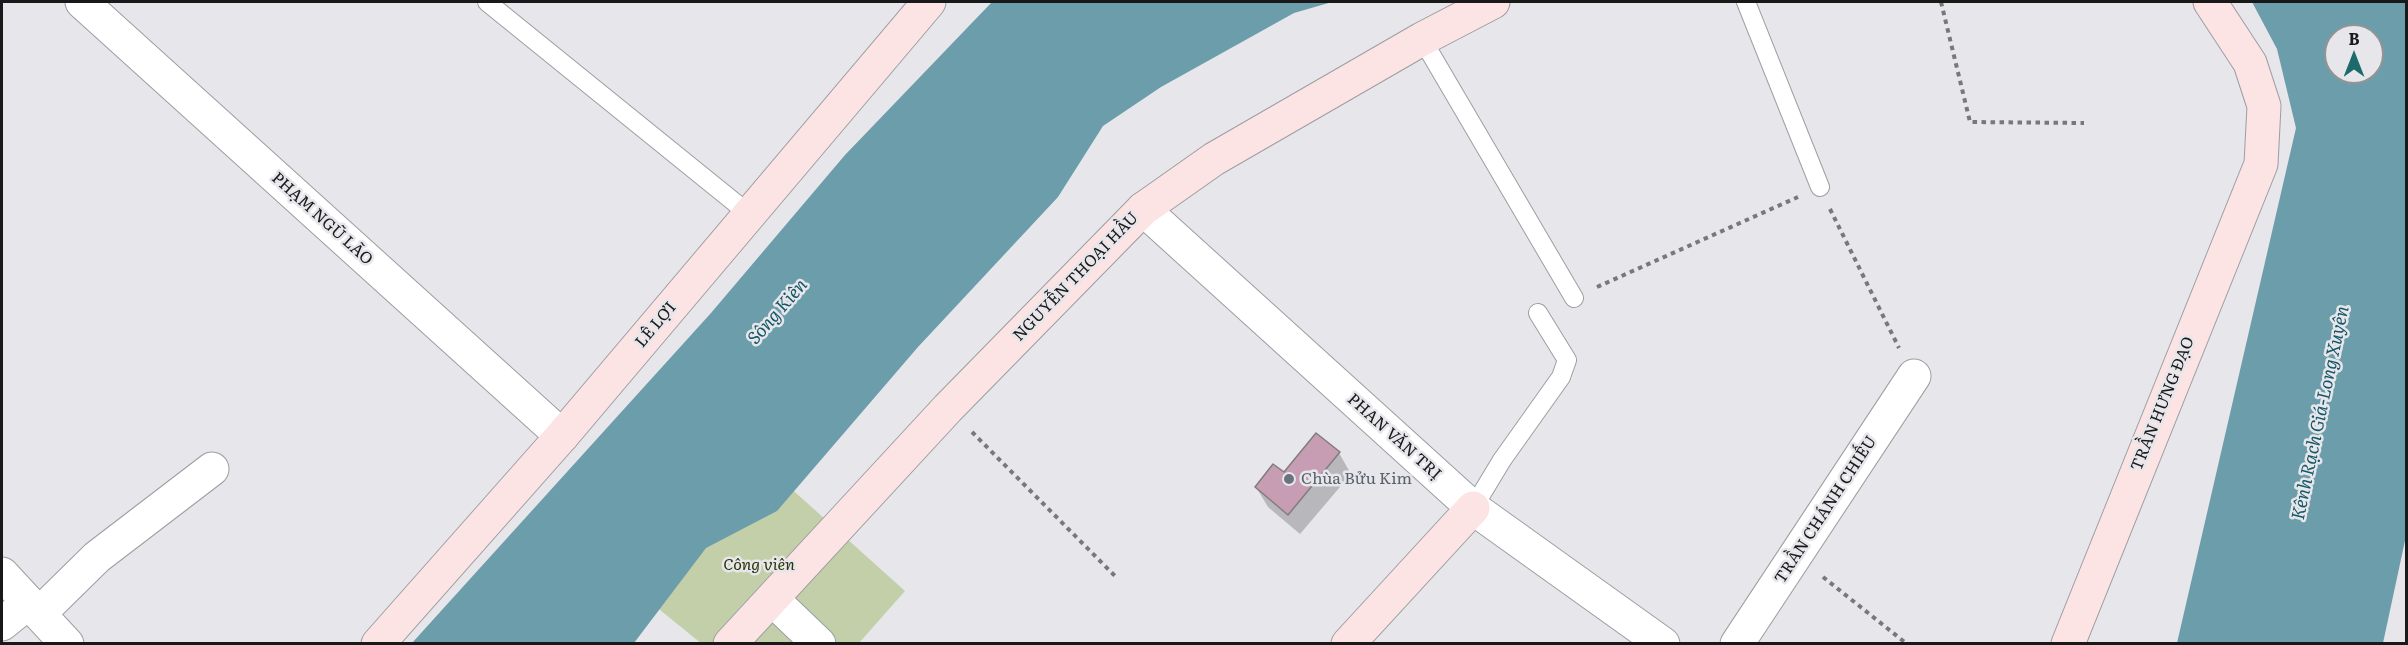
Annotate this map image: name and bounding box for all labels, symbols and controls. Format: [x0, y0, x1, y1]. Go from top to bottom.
north arrow [2324, 24, 2384, 84]
text: B [2348, 26, 2360, 50]
street label: PHẠM NGŨ LÃO [268, 169, 376, 269]
street label: NGUYỄN THOẠI HẦU [1009, 209, 1143, 345]
water label: Sông Kiên [744, 275, 812, 349]
street label: LÊ LỢI [632, 298, 680, 352]
water label: Kênh Rạch Giá-Long Xuyên [2288, 304, 2354, 522]
street label: TRẦN HƯNG ĐẠO [2127, 334, 2199, 474]
street label: PHAN VĂN TRỊ [1343, 390, 1445, 484]
street label: TRẦN CHÁNH CHIẾU [1771, 433, 1881, 587]
place label: Chùa Bửu Kim [1301, 469, 1412, 489]
marker: Chùa Bửu Kim [1282, 472, 1296, 486]
park label: Công viên [723, 555, 795, 575]

